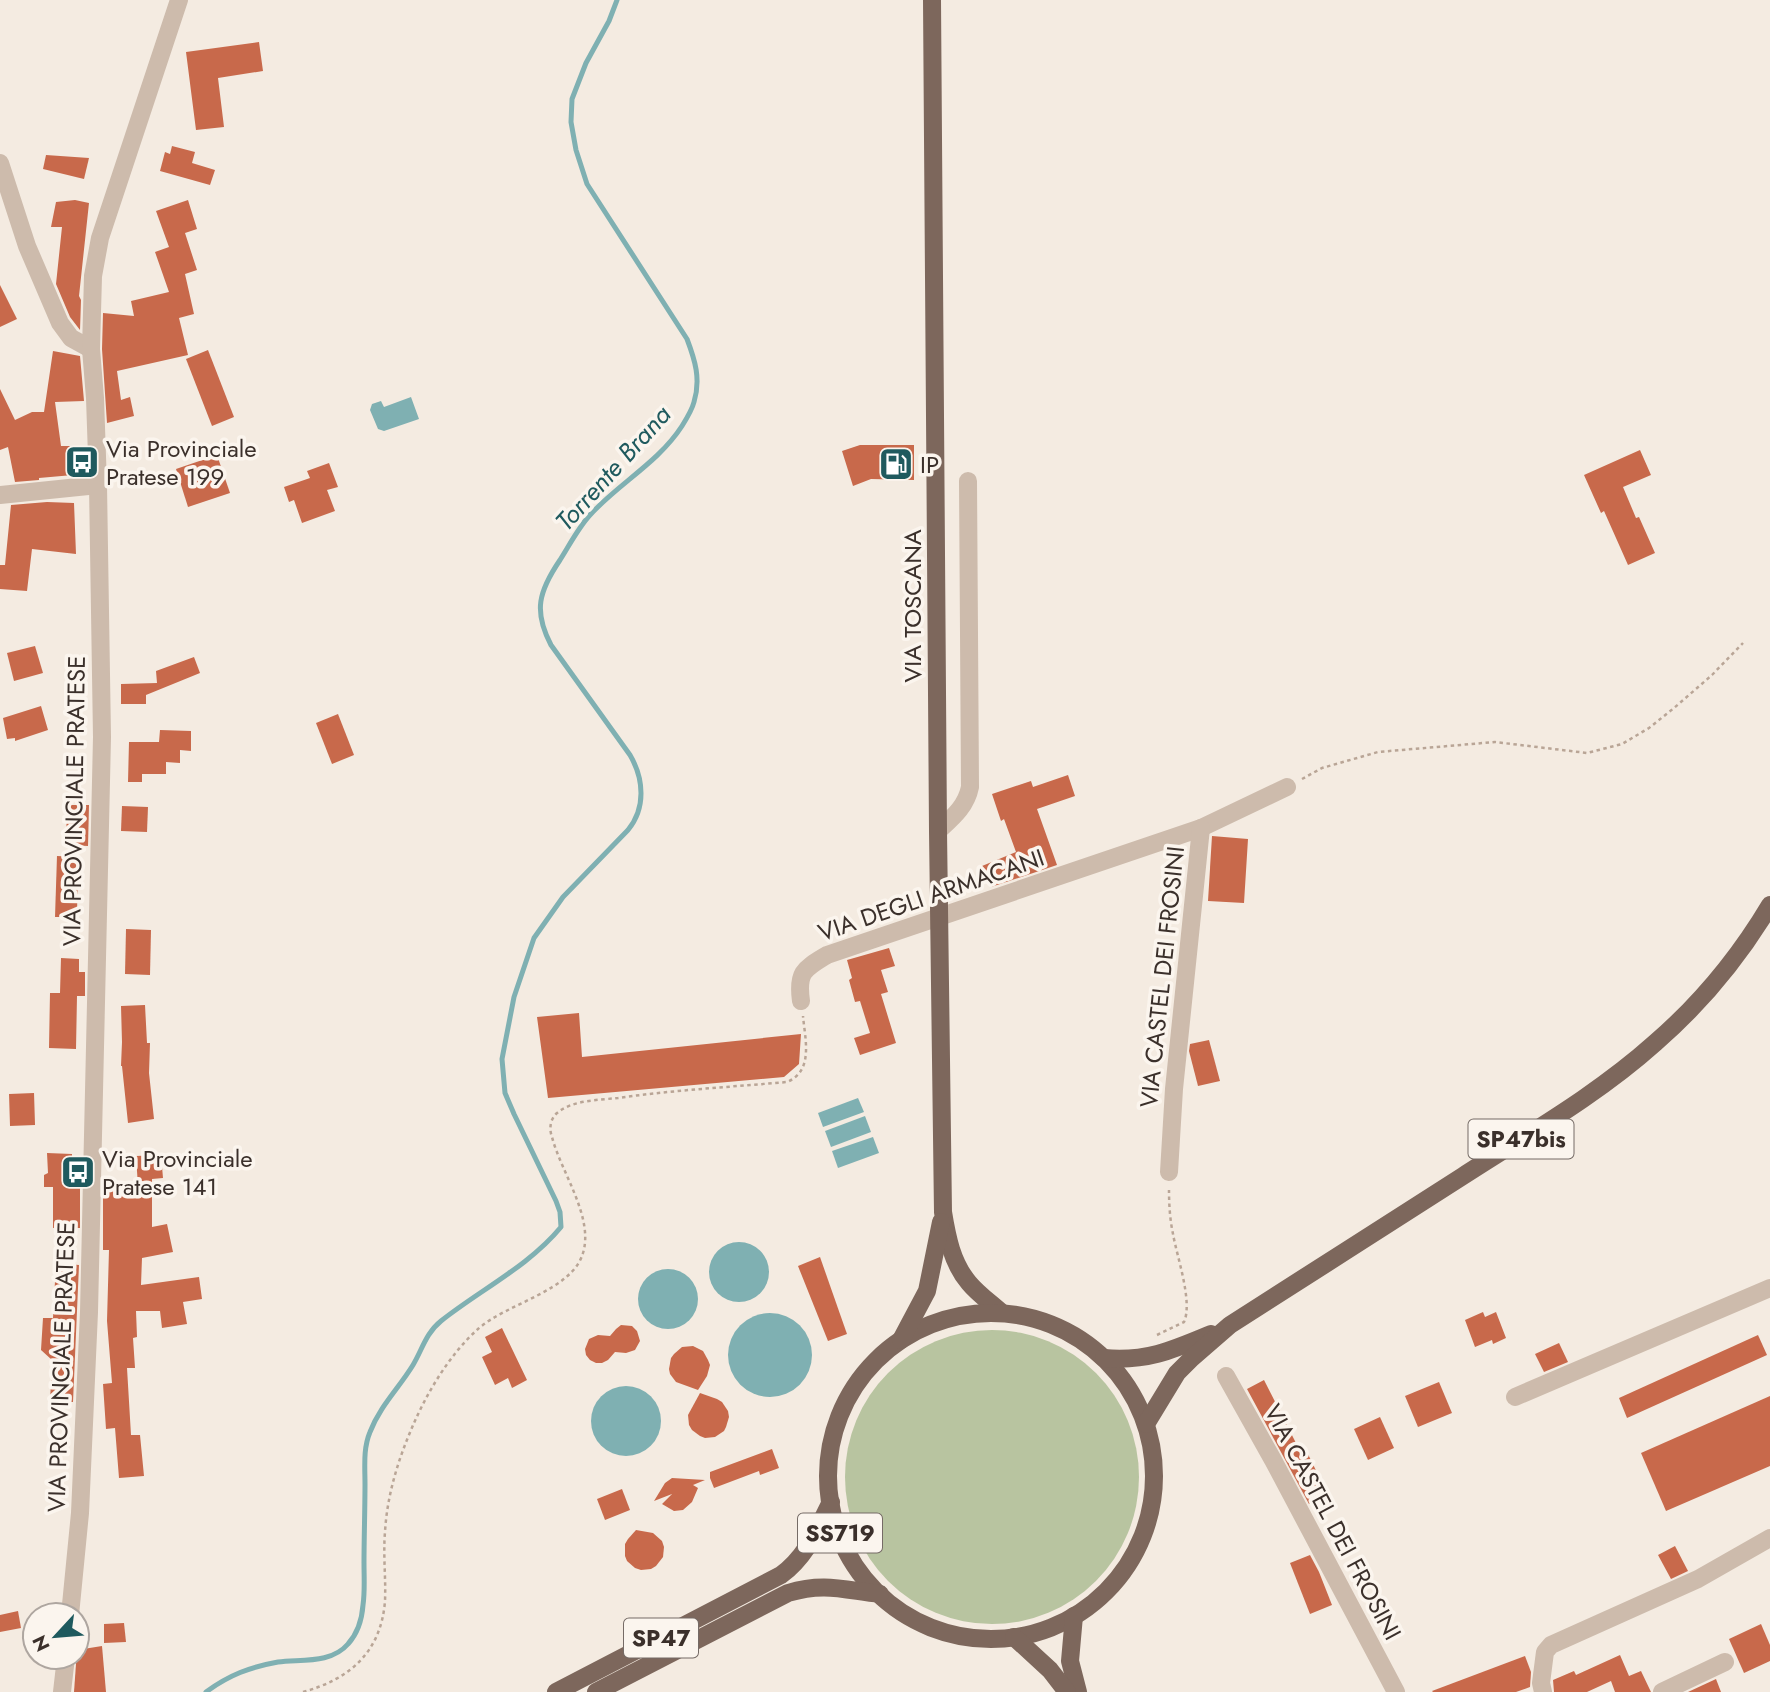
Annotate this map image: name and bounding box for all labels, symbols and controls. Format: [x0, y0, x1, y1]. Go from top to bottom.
water label: Torrente Brana [546, 396, 680, 539]
place label: Via Provinciale Pratese 199 [106, 431, 257, 494]
bus stop icon: Via Provinciale Pratese 199 [63, 443, 101, 481]
fuel station icon: IP [877, 445, 915, 483]
place label: IP [920, 447, 939, 482]
street label: VIA TOSCANA [895, 529, 930, 683]
street label: VIA PROVINCIALE PRATESE [54, 655, 94, 947]
street label: VIA DEGLI ARMACANI [813, 840, 1049, 950]
street label: VIA CASTEL DEI FROSINI [1131, 845, 1193, 1109]
road number: SP47bis [1468, 1120, 1574, 1158]
place label: Via Provinciale Pratese 141 [102, 1141, 253, 1204]
bus stop icon: Via Provinciale Pratese 141 [59, 1153, 97, 1191]
street label: VIA PROVINCIALE PRATESE [38, 1221, 84, 1513]
street label: VIA CASTEL DEI FROSINI [1256, 1398, 1410, 1646]
road number: SS719 [798, 1514, 882, 1552]
north arrow [21, 1601, 91, 1671]
road number: SP47 [624, 1618, 698, 1658]
text: N [26, 1631, 57, 1656]

